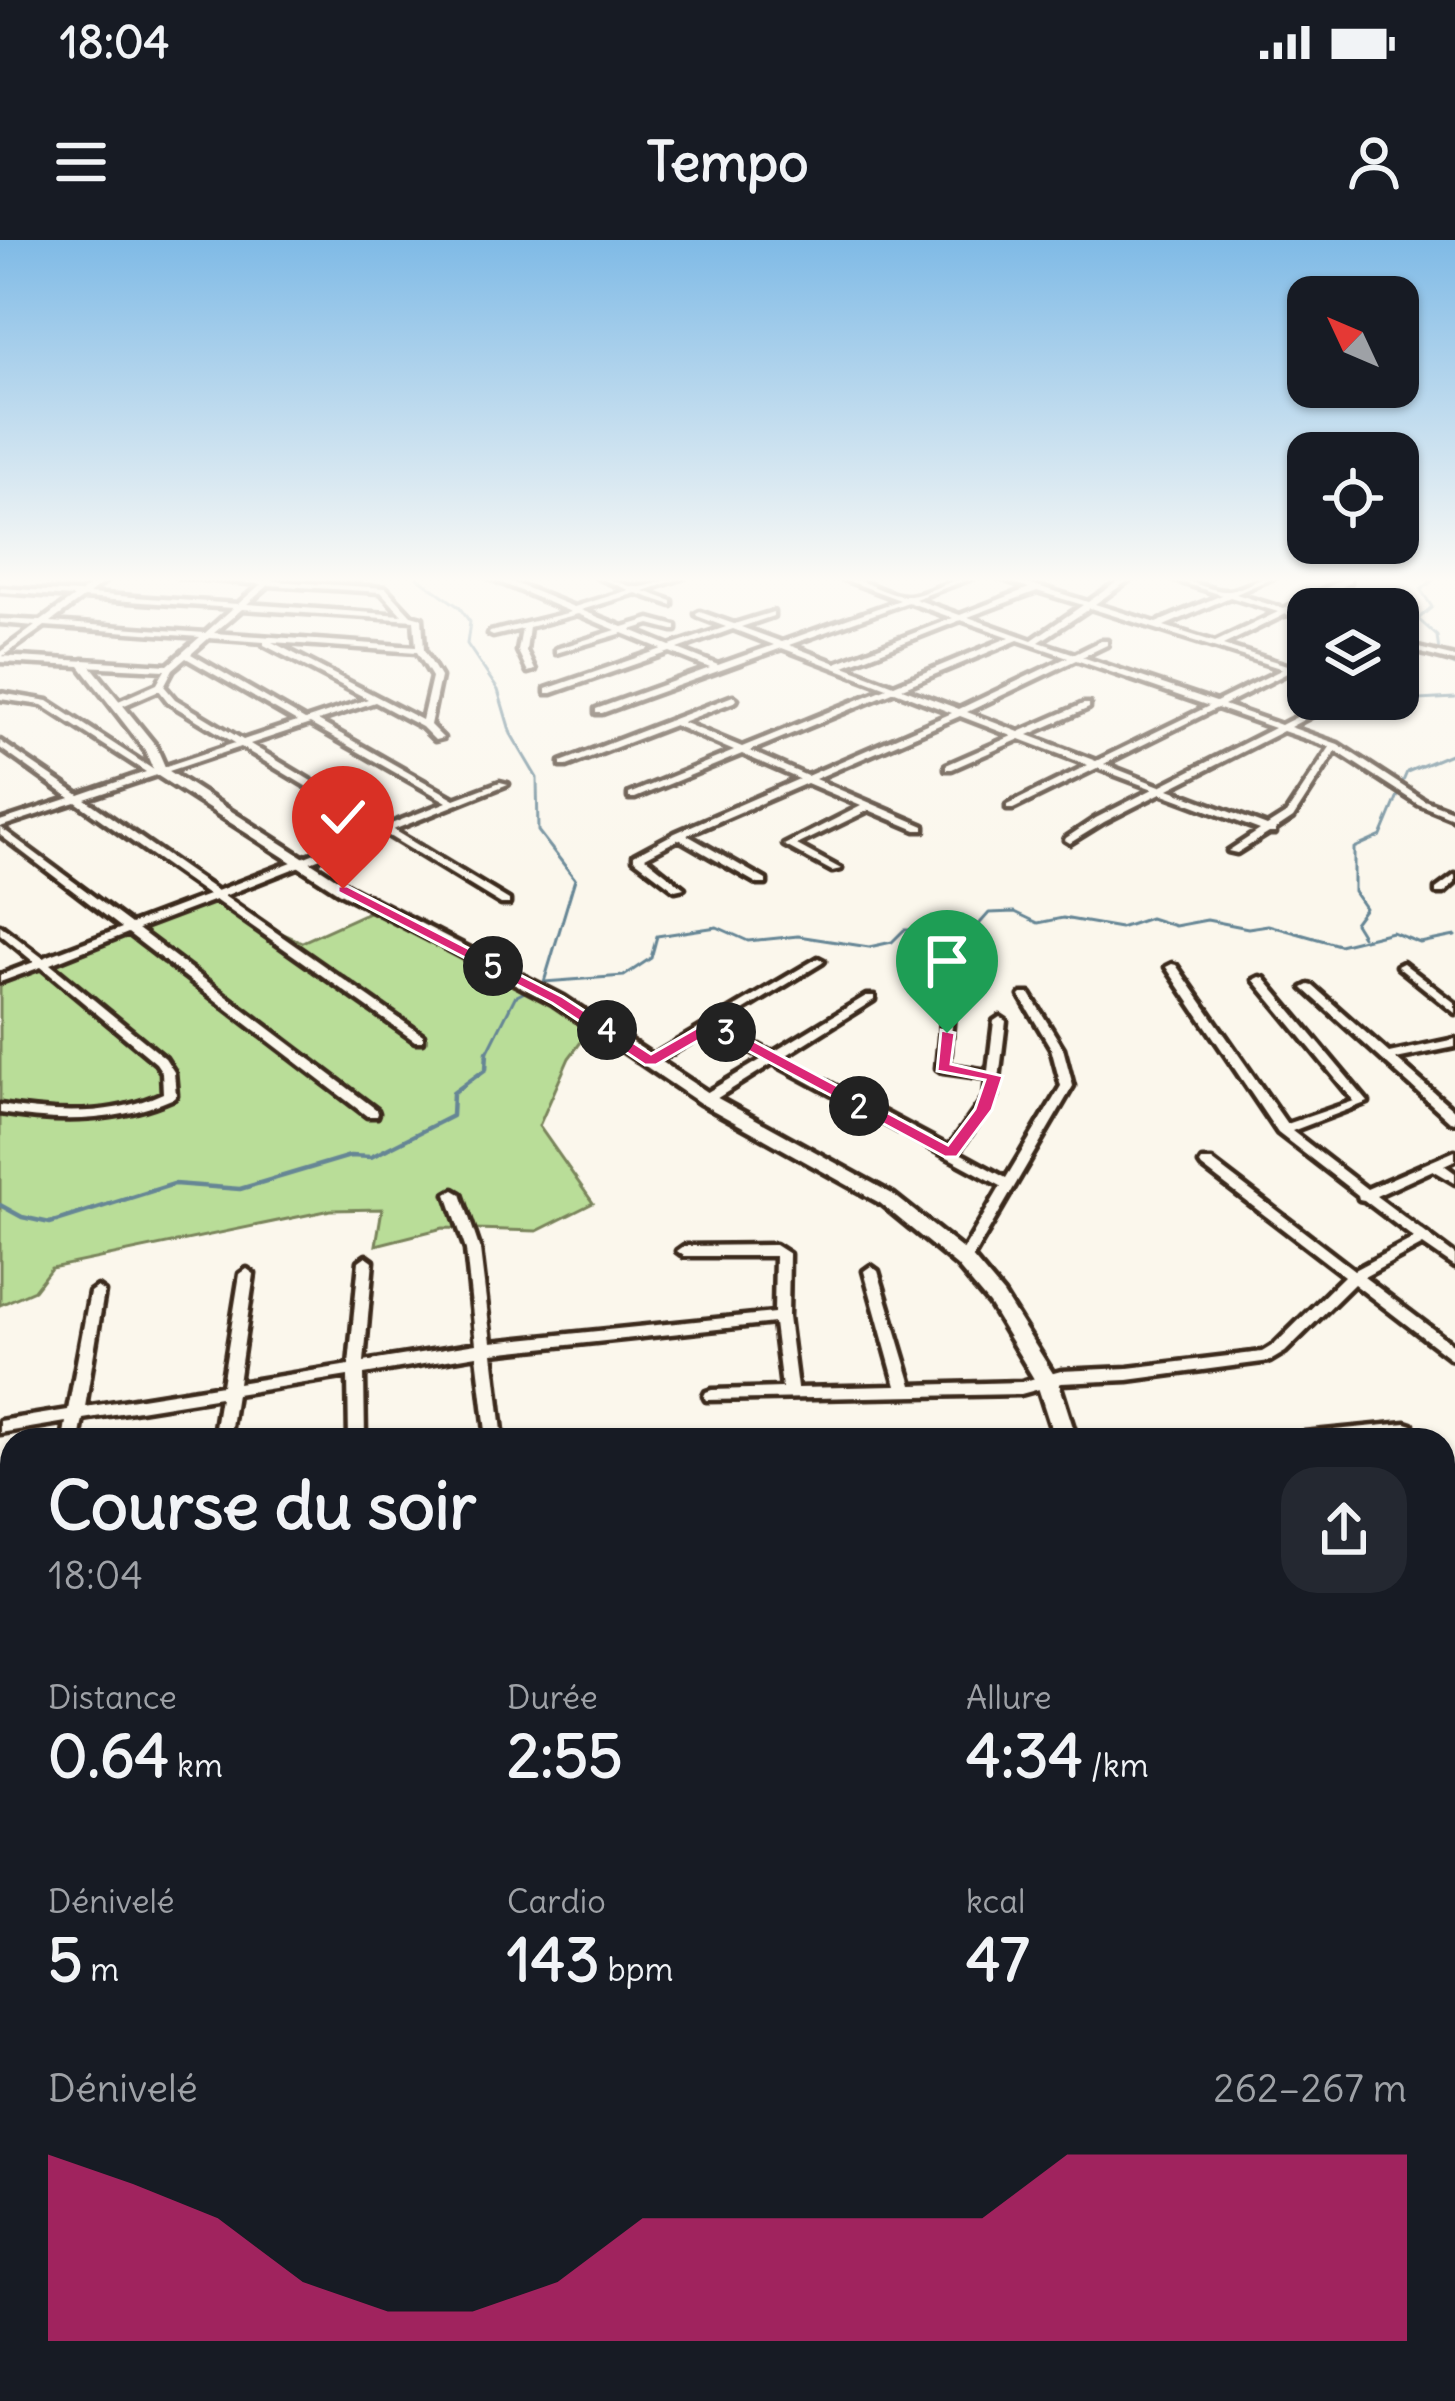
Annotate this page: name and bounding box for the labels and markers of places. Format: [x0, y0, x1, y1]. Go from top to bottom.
pin [292, 766, 394, 889]
pin [896, 910, 998, 1033]
pin: 5 [463, 936, 523, 996]
pin: 4 [577, 1000, 637, 1060]
pin: 3 [696, 1002, 756, 1062]
pin: 2 [829, 1076, 889, 1136]

